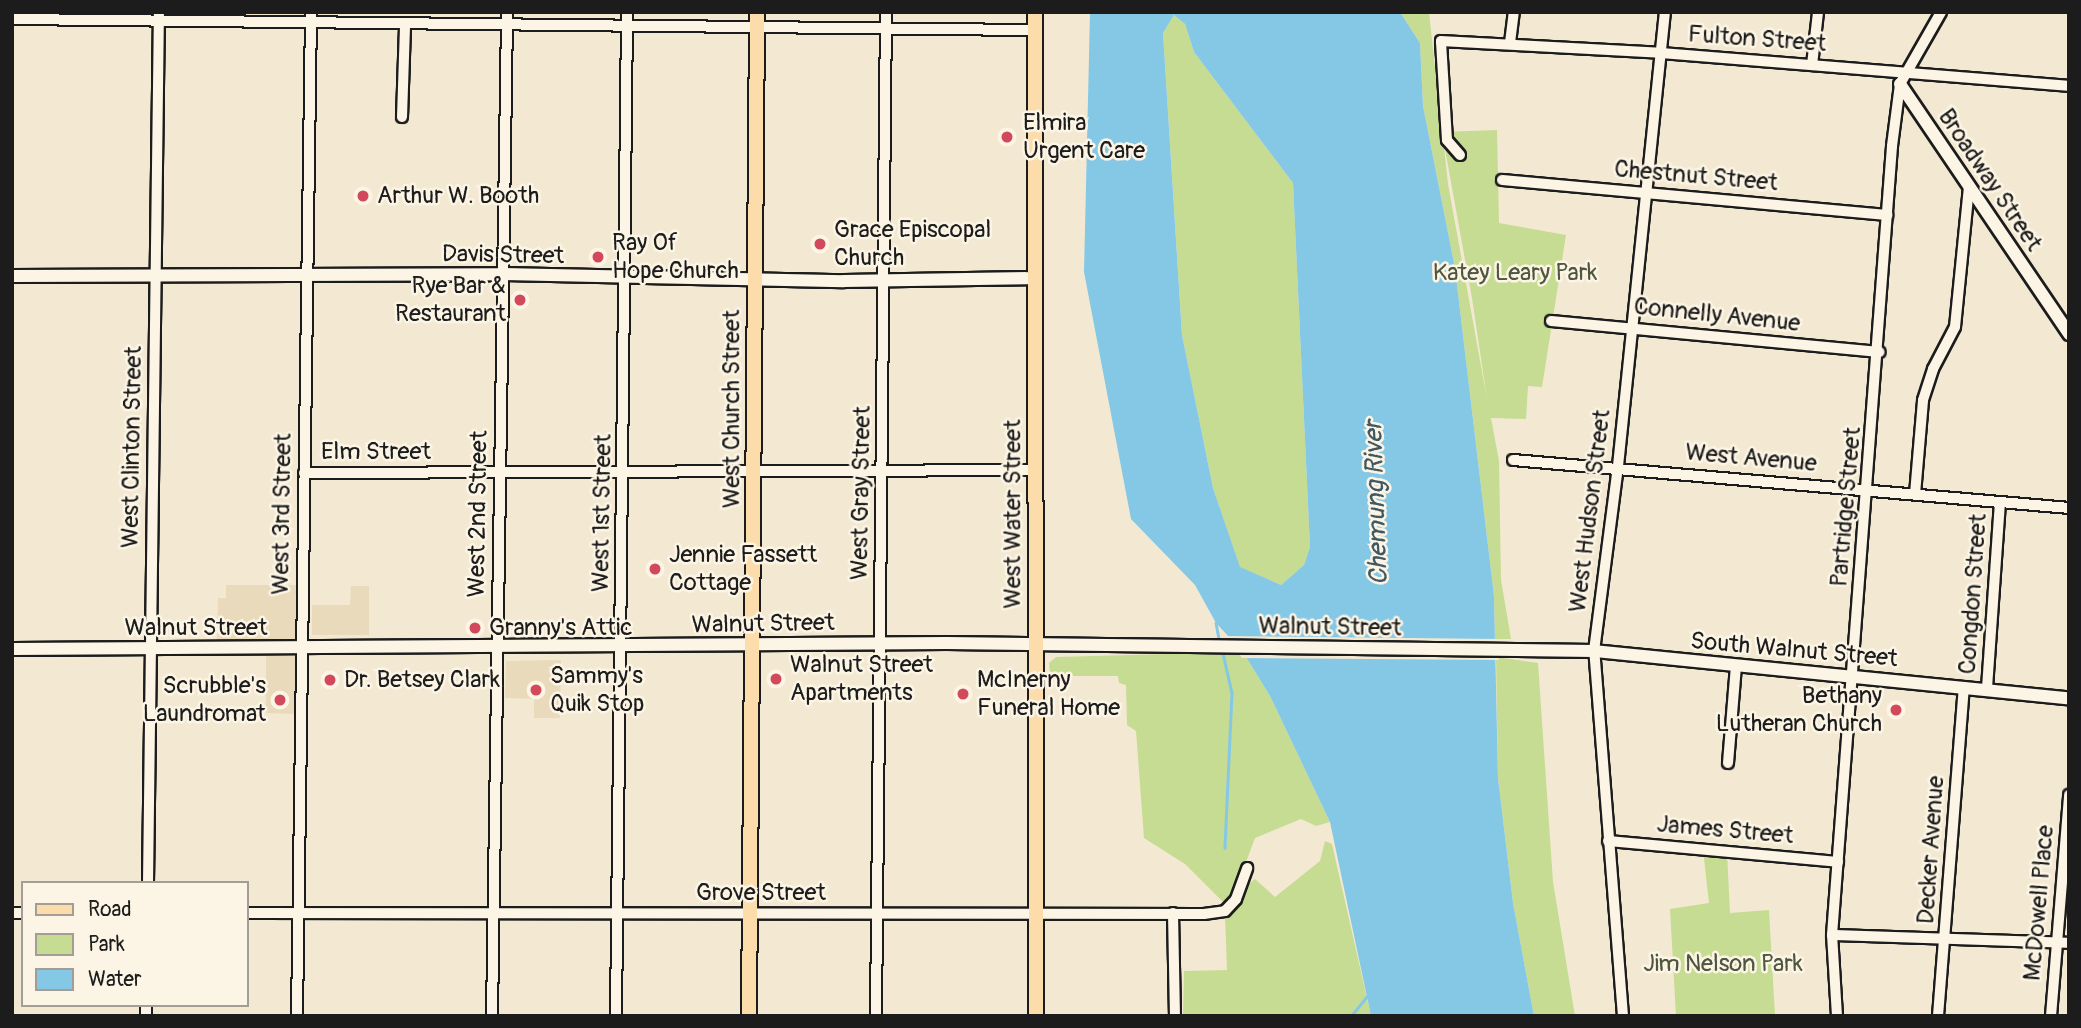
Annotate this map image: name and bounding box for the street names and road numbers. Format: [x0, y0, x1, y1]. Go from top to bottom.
street label: Fulton Street [1687, 20, 1827, 58]
street label: Broadway Street [1932, 103, 2048, 257]
street label: Chestnut Street [1613, 155, 1779, 197]
street label: Davis Street [442, 240, 564, 270]
street label: Connelly Avenue [1632, 292, 1802, 338]
street label: West Church Street [718, 310, 746, 508]
street label: West Clinton Street [116, 346, 148, 548]
street label: West Gray Street [845, 406, 877, 580]
street label: West Hudson Street [1563, 408, 1617, 614]
street label: West Water Street [999, 419, 1027, 609]
street label: Partridge Street [1825, 426, 1867, 588]
street label: West 2nd Street [462, 430, 494, 598]
street label: West 3rd Street [266, 433, 298, 595]
street label: West 1st Street [586, 434, 618, 592]
street label: Elm Street [321, 438, 431, 466]
street label: West Avenue [1684, 438, 1818, 478]
street label: Congdon Street [1953, 513, 1993, 675]
street label: Walnut Street [691, 608, 835, 640]
street label: Walnut Street [1258, 611, 1402, 643]
street label: Walnut Street [125, 614, 267, 642]
street label: South Walnut Street [1689, 627, 1899, 673]
street label: Decker Avenue [1911, 775, 1951, 925]
street label: James Street [1656, 810, 1794, 850]
street label: McDowell Place [2018, 824, 2060, 982]
street label: Grove Street [696, 879, 826, 907]

